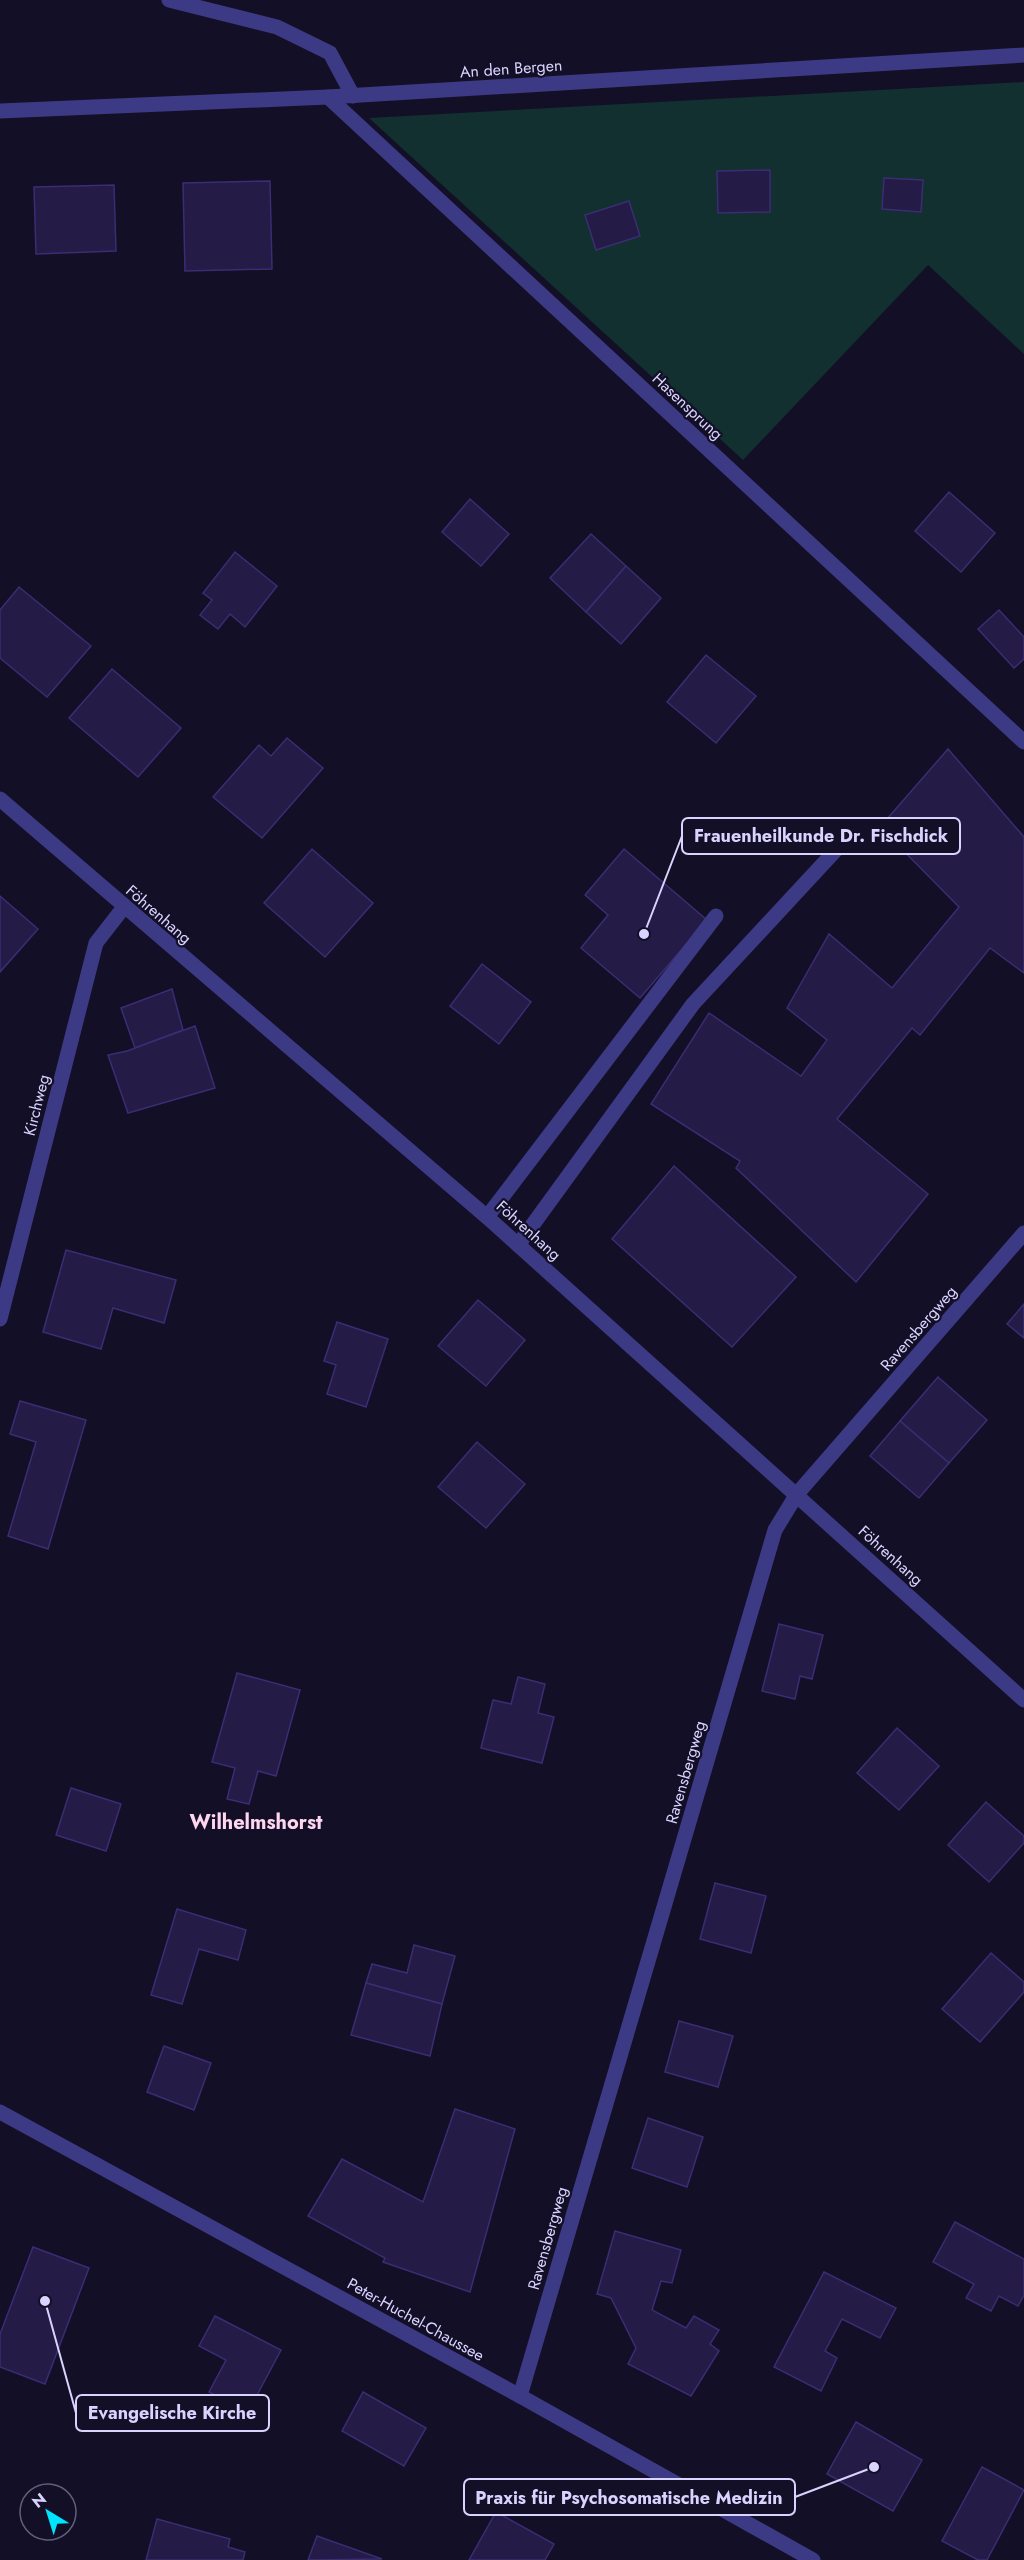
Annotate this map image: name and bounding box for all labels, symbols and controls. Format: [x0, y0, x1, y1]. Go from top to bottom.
street label: An den Bergen [459, 53, 563, 84]
street label: Hasensprung [647, 368, 728, 445]
callout: Frauenheilkunde Dr. Fischdick [682, 818, 960, 854]
text: Frauenheilkunde Dr. Fischdick [694, 823, 949, 849]
street label: Föhrenhang [121, 879, 196, 949]
street label: Kirchweg [18, 1072, 55, 1138]
street label: Föhrenhang [491, 1195, 566, 1266]
street label: Ravensbergweg [875, 1281, 962, 1376]
street label: Föhrenhang [853, 1520, 928, 1591]
street label: Ravensbergweg [660, 1718, 711, 1826]
district label: Wilhelmshorst [190, 1808, 323, 1837]
street label: Ravensbergweg [522, 2184, 573, 2292]
street label: Peter-Huchel-Chaussee [343, 2272, 488, 2367]
callout: Evangelische Kirche [76, 2395, 269, 2431]
text: Evangelische Kirche [88, 2400, 256, 2426]
callout: Praxis für Psychosomatische Medizin [464, 2479, 795, 2515]
north arrow [18, 2482, 78, 2542]
text: Praxis für Psychosomatische Medizin [475, 2485, 783, 2511]
text: N [27, 2488, 51, 2514]

